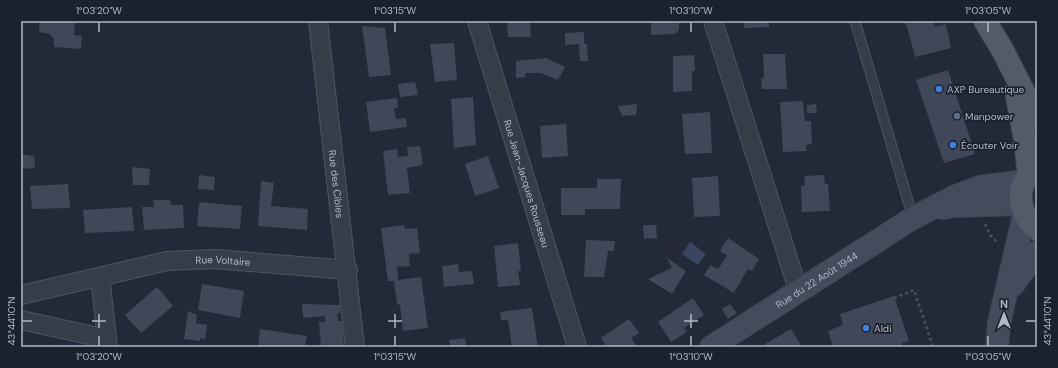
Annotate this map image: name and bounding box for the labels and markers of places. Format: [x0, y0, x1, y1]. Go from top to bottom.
place label: AXP Bureautique [947, 83, 1025, 96]
marker: AXP Bureautique [934, 84, 944, 94]
place label: Manpower [965, 110, 1014, 123]
marker: Manpower [952, 111, 962, 121]
place label: Écouter Voir [961, 139, 1018, 152]
marker: Écouter Voir [948, 140, 958, 150]
place label: Aldi [874, 322, 892, 335]
marker: Aldi [861, 323, 871, 333]

